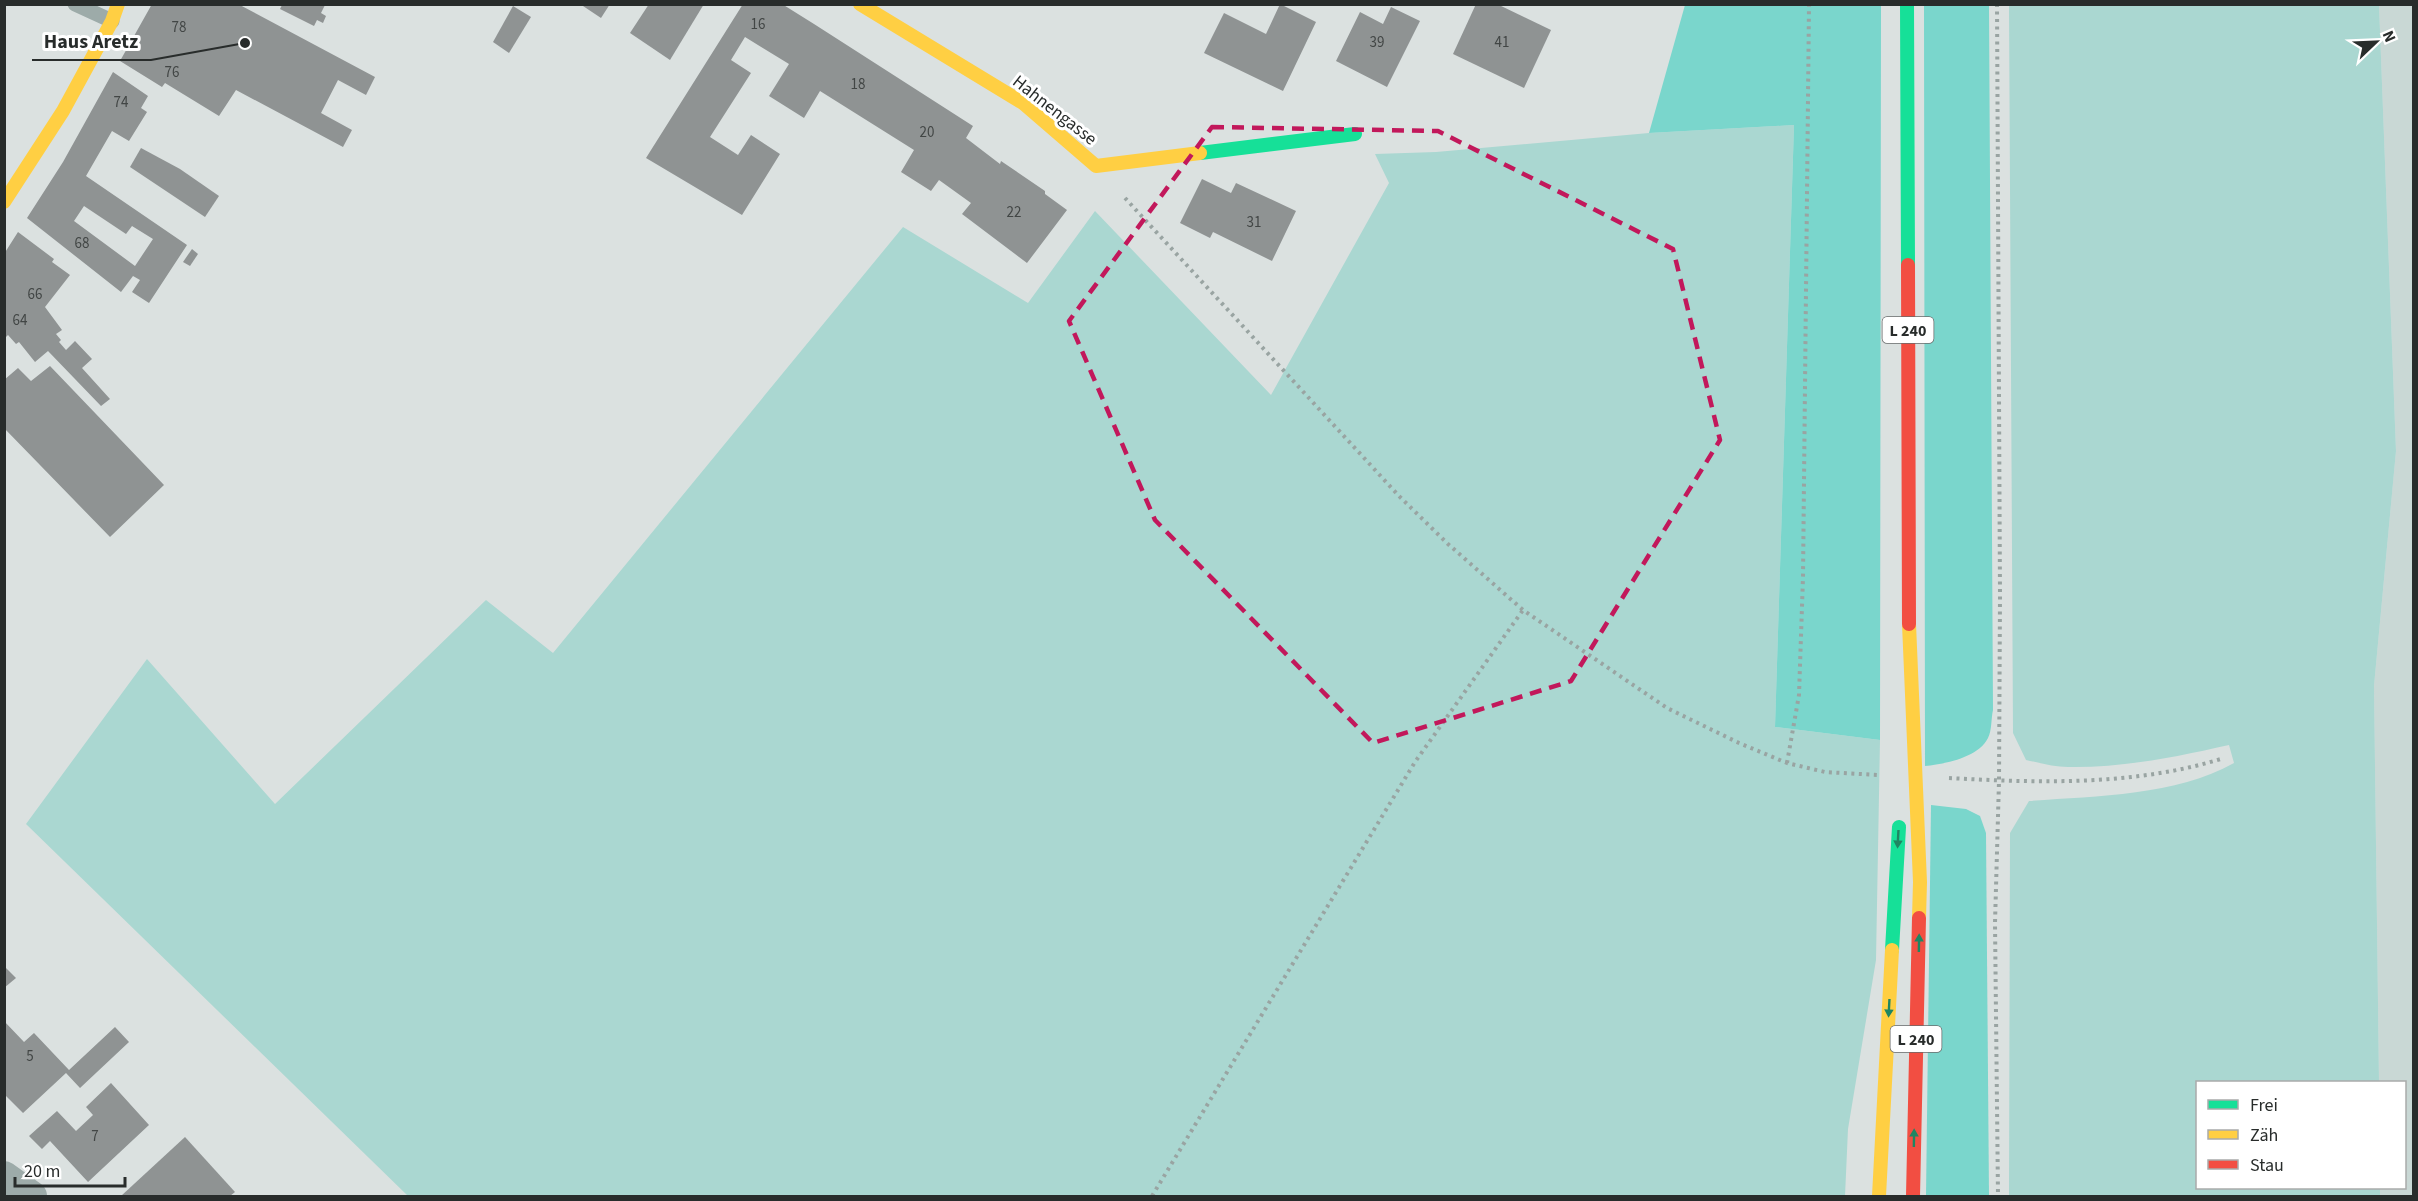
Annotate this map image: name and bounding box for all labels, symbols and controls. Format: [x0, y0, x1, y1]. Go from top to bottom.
north arrow [2346, 12, 2406, 72]
house number: 16 [751, 14, 765, 35]
house number: 78 [172, 17, 186, 38]
callout: Haus Aretz [32, 22, 151, 60]
text: N [2377, 27, 2401, 46]
text: Haus Aretz [44, 28, 138, 56]
house number: 39 [1370, 32, 1384, 53]
house number: 41 [1495, 32, 1509, 53]
house number: 76 [165, 62, 179, 83]
street label: Hahnengasse [1007, 69, 1102, 151]
house number: 18 [851, 74, 865, 95]
house number: 74 [114, 92, 129, 113]
house number: 20 [920, 122, 934, 143]
house number: 22 [1007, 202, 1021, 223]
house number: 31 [1247, 212, 1261, 233]
house number: 68 [75, 233, 89, 254]
house number: 66 [28, 284, 42, 305]
house number: 64 [13, 310, 28, 331]
road number: L 240 [1882, 317, 1934, 343]
one-way arrow [1894, 830, 1903, 849]
one-way arrow [1914, 934, 1923, 953]
one-way arrow [1884, 999, 1893, 1018]
road number: L 240 [1890, 1026, 1942, 1052]
house number: 5 [26, 1046, 34, 1067]
legend [2196, 1081, 2406, 1189]
text: Frei [2250, 1093, 2278, 1118]
text: Zäh [2250, 1123, 2278, 1148]
house number: 7 [91, 1126, 99, 1147]
one-way arrow [1909, 1129, 1919, 1148]
scale bar [15, 1150, 124, 1188]
text: Stau [2250, 1153, 2284, 1178]
text: 20 m [24, 1159, 60, 1184]

